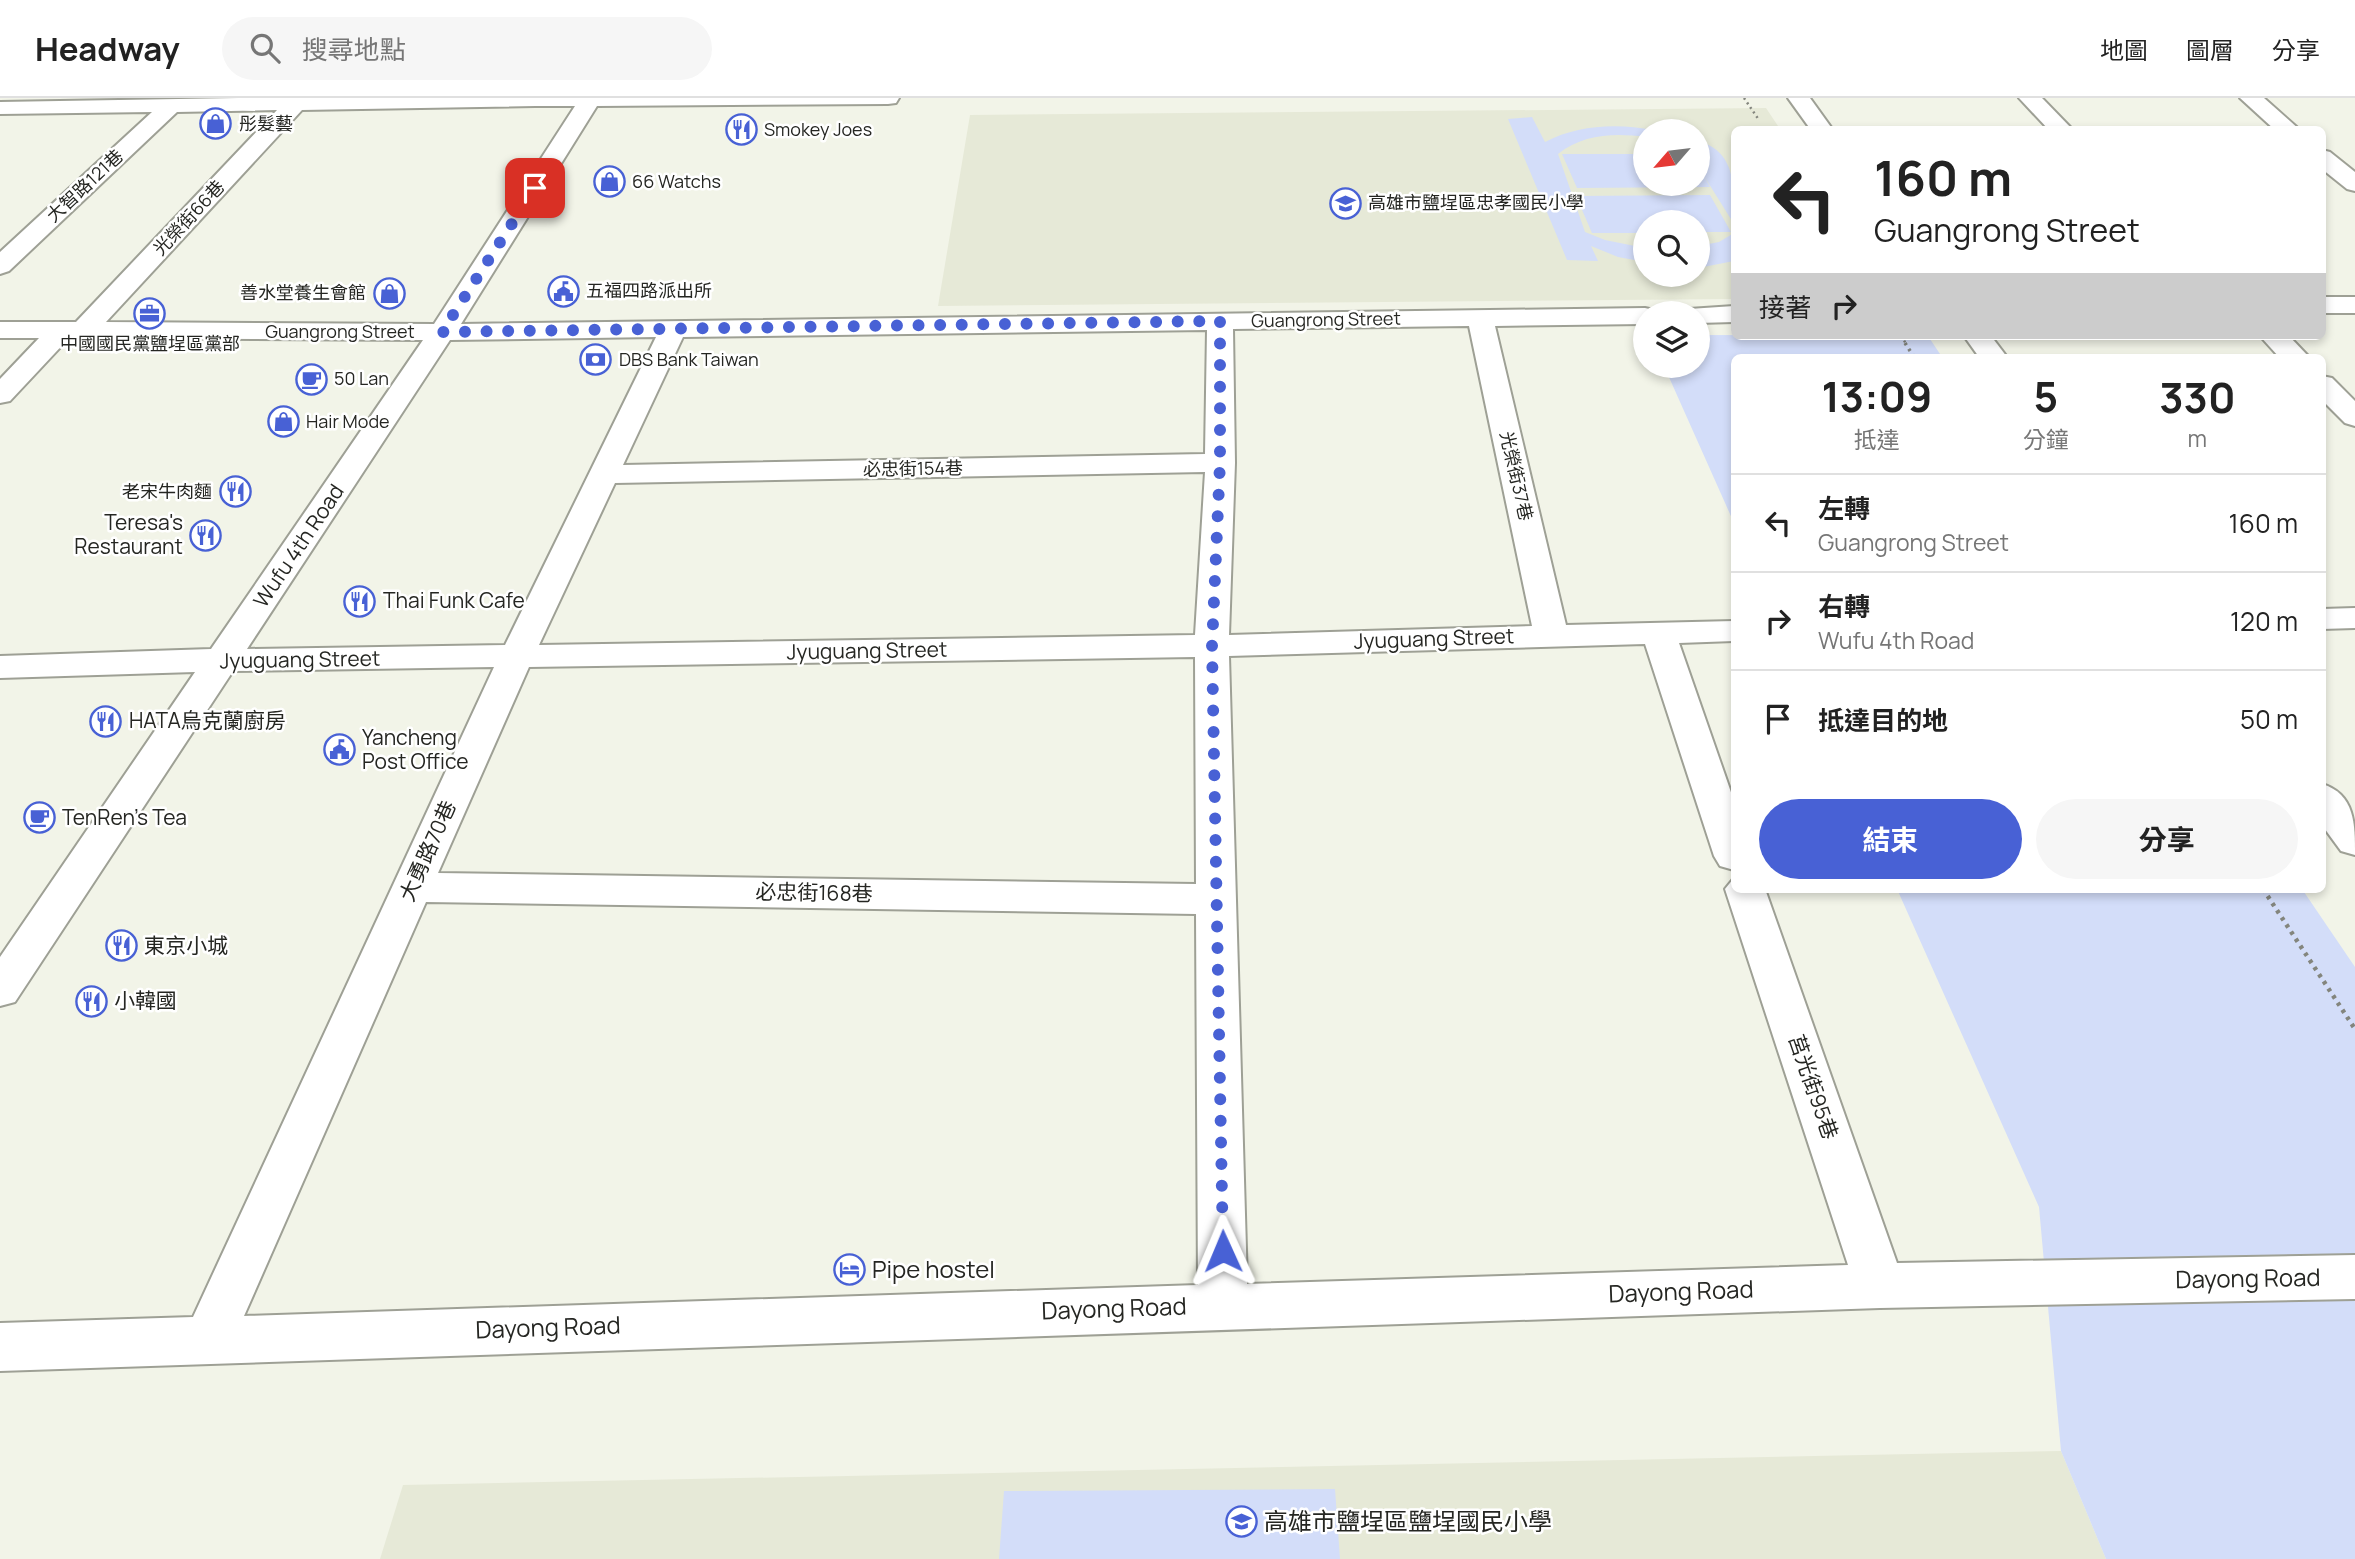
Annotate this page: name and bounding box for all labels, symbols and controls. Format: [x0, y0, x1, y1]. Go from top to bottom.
search box [222, 17, 712, 80]
text: Headway [35, 26, 180, 71]
icon: search [246, 29, 284, 67]
text: 搜尋地點 [302, 31, 406, 67]
text: 地圖 [2100, 33, 2148, 66]
text: 圖層 [2186, 33, 2234, 66]
text: 分享 [2272, 33, 2320, 66]
shop icon: 彤髮藝 [199, 107, 233, 141]
place label: 彤髮藝 [239, 111, 293, 135]
restaurant icon: Smokey Joes [724, 113, 758, 147]
place label: Smokey Joes [764, 117, 872, 141]
north arrow [1633, 119, 1710, 196]
map controls [1633, 119, 1710, 378]
street label: 大智路121巷 [41, 144, 128, 227]
text: 160 m [1874, 144, 2012, 211]
icon: left [1759, 154, 1850, 245]
pin [505, 158, 565, 218]
shop icon: 66 Watchs [592, 165, 626, 199]
icon: arrive [516, 169, 554, 207]
place label: 66 Watchs [632, 169, 721, 193]
street label: 光榮街66巷 [147, 175, 229, 260]
school or university icon: 高雄市鹽埕區忠孝國民小學 [1328, 186, 1362, 220]
place label: 高雄市鹽埕區忠孝國民小學 [1368, 190, 1584, 214]
text: Guangrong Street [1874, 208, 2140, 252]
button: search [1633, 210, 1710, 287]
public building icon: 五福四路派出所 [546, 274, 580, 308]
shop icon: 善水堂養生會館 [372, 276, 406, 310]
place label: 五福四路派出所 [586, 278, 712, 302]
place label: 善水堂養生會館 [240, 280, 366, 304]
icon: right [1825, 287, 1863, 325]
text: 接著 [1759, 289, 1811, 325]
office icon: 中國國民黨鹽埕區黨部 [133, 296, 167, 330]
button: layers [1633, 301, 1710, 378]
street label: Guangrong Street [1251, 306, 1401, 332]
street label: Guangrong Street [265, 319, 415, 343]
place label: 中國國民黨鹽埕區黨部 [60, 331, 240, 355]
bank icon: DBS Bank Taiwan [579, 343, 613, 377]
place label: DBS Bank Taiwan [619, 347, 759, 371]
cafe icon: 50 Lan [294, 362, 328, 396]
place label: 50 Lan [334, 366, 389, 390]
text: 13:09 [1821, 367, 1932, 425]
text: 5 [2033, 367, 2058, 425]
text: 330 [2159, 368, 2236, 426]
shop icon: Hair Mode [266, 405, 300, 439]
place label: Hair Mode [306, 409, 390, 433]
text: m [2188, 422, 2207, 454]
text: 抵達 [1854, 423, 1900, 455]
text: 分鐘 [2023, 423, 2069, 455]
street label: 光榮街37巷 [1495, 429, 1539, 523]
street label: 必忠街154巷 [863, 455, 963, 481]
restaurant icon: 老宋牛肉麵 [218, 475, 252, 509]
street label: Wufu 4th Road [247, 478, 350, 612]
place label: 老宋牛肉麵 [122, 479, 212, 503]
text: 左轉 [1818, 490, 1870, 526]
icon: left [1759, 504, 1797, 542]
text: 160 m [2229, 505, 2298, 541]
place label: Teresa's Restaurant [74, 508, 183, 560]
restaurant icon: Teresa's Restaurant [189, 518, 223, 552]
text: Guangrong Street [1818, 526, 2009, 558]
restaurant icon: Thai Funk Cafe [343, 584, 377, 618]
place label: Thai Funk Cafe [383, 586, 525, 614]
text: 右轉 [1818, 588, 1870, 624]
icon: right [1759, 602, 1797, 640]
text: 120 m [2230, 603, 2298, 639]
street label: Jyuguang Street [1353, 621, 1515, 655]
text: Wufu 4th Road [1818, 624, 1974, 656]
street label: Jyuguang Street [786, 635, 948, 665]
street label: Jyuguang Street [219, 644, 381, 674]
icon: arrive [1759, 700, 1797, 738]
text: 50 m [2240, 701, 2298, 737]
text: 抵達目的地 [1818, 702, 1948, 738]
restaurant icon: HATA烏克蘭廚房 [89, 704, 123, 738]
place label: HATA烏克蘭廚房 [129, 706, 286, 734]
place label: Yancheng Post Office [362, 723, 468, 775]
public building icon: Yancheng Post Office [322, 733, 356, 767]
street label: 大勇路70巷 [392, 796, 462, 905]
button: 結束 [1759, 799, 2022, 879]
button: 分享 [2036, 799, 2298, 879]
cafe icon: TenRen's Tea [22, 801, 56, 835]
place label: TenRen's Tea [62, 803, 187, 831]
street label: 必忠街168巷 [755, 877, 873, 907]
restaurant icon: 東京小城 [104, 929, 138, 963]
place label: 東京小城 [144, 931, 228, 959]
restaurant icon: 小韓國 [74, 984, 108, 1018]
place label: 小韓國 [114, 986, 177, 1014]
street label: 莒光街95巷 [1783, 1031, 1845, 1143]
position arrow [1186, 1214, 1260, 1288]
place label: Pipe hostel [872, 1252, 995, 1285]
hotel icon: Pipe hostel [832, 1253, 866, 1287]
street label: Dayong Road [2175, 1260, 2321, 1295]
street label: Dayong Road [1608, 1271, 1754, 1310]
street label: Dayong Road [1041, 1288, 1187, 1327]
street label: Dayong Road [475, 1307, 621, 1346]
place label: 高雄市鹽埕區鹽埕國民小學 [1264, 1504, 1552, 1537]
school or university icon: 高雄市鹽埕區鹽埕國民小學 [1224, 1505, 1258, 1539]

